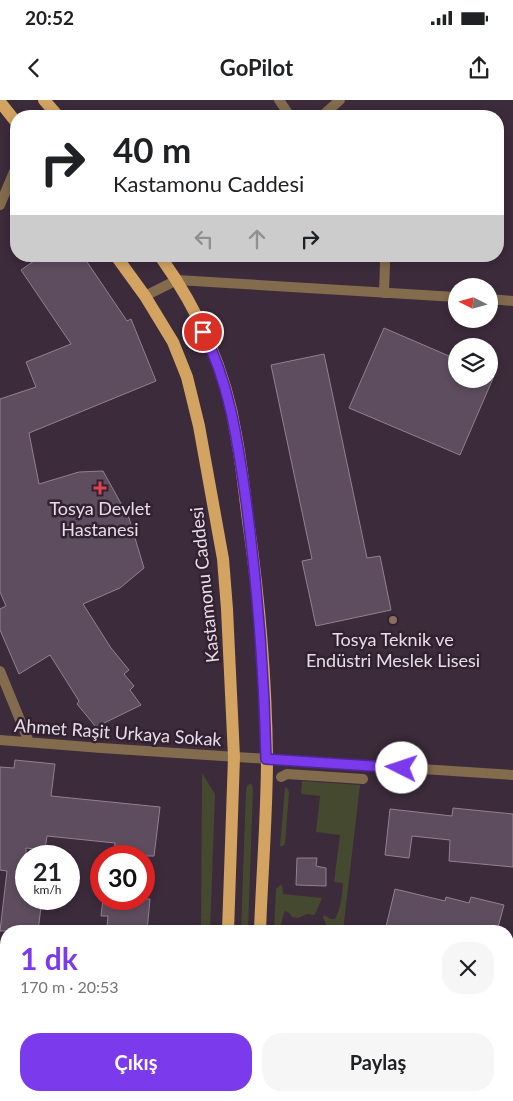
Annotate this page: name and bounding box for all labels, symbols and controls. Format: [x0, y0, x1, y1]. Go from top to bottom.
text: 20:52 [25, 6, 74, 29]
icon: back [20, 54, 48, 82]
text: GoPilot [220, 54, 293, 81]
icon: share [465, 54, 493, 82]
text: 40 m [113, 128, 191, 170]
icon: right [30, 130, 95, 195]
text: Kastamonu Caddesi [113, 170, 304, 197]
icon: left [190, 225, 218, 253]
icon: ahead [243, 225, 271, 253]
icon: right [296, 225, 324, 253]
north arrow [448, 278, 498, 328]
map controls [448, 278, 498, 388]
pin [182, 311, 224, 353]
icon: arrive [189, 318, 217, 346]
button: layers [448, 338, 498, 388]
marker: Tosya Devlet Hastanesi [93, 481, 107, 495]
place label: Tosya Devlet Hastanesi [49, 497, 151, 540]
street label: Kastamonu Caddesi [185, 506, 223, 664]
marker: Tosya Teknik ve Endüstri Meslek Lisesi [387, 614, 399, 626]
place label: Tosya Teknik ve Endüstri Meslek Lisesi [306, 628, 480, 671]
street label: Ahmet Raşit Urkaya Sokak [14, 714, 223, 750]
position arrow [375, 741, 427, 793]
speed limit sign: 30 [90, 845, 155, 910]
text: 21 [33, 856, 62, 886]
text: km/h [33, 882, 62, 897]
text: 1 dk [20, 940, 78, 976]
button: close [442, 942, 494, 994]
text: 170 m · 20:53 [20, 977, 119, 996]
button: Çıkış [20, 1033, 252, 1091]
button: Paylaş [262, 1033, 494, 1091]

